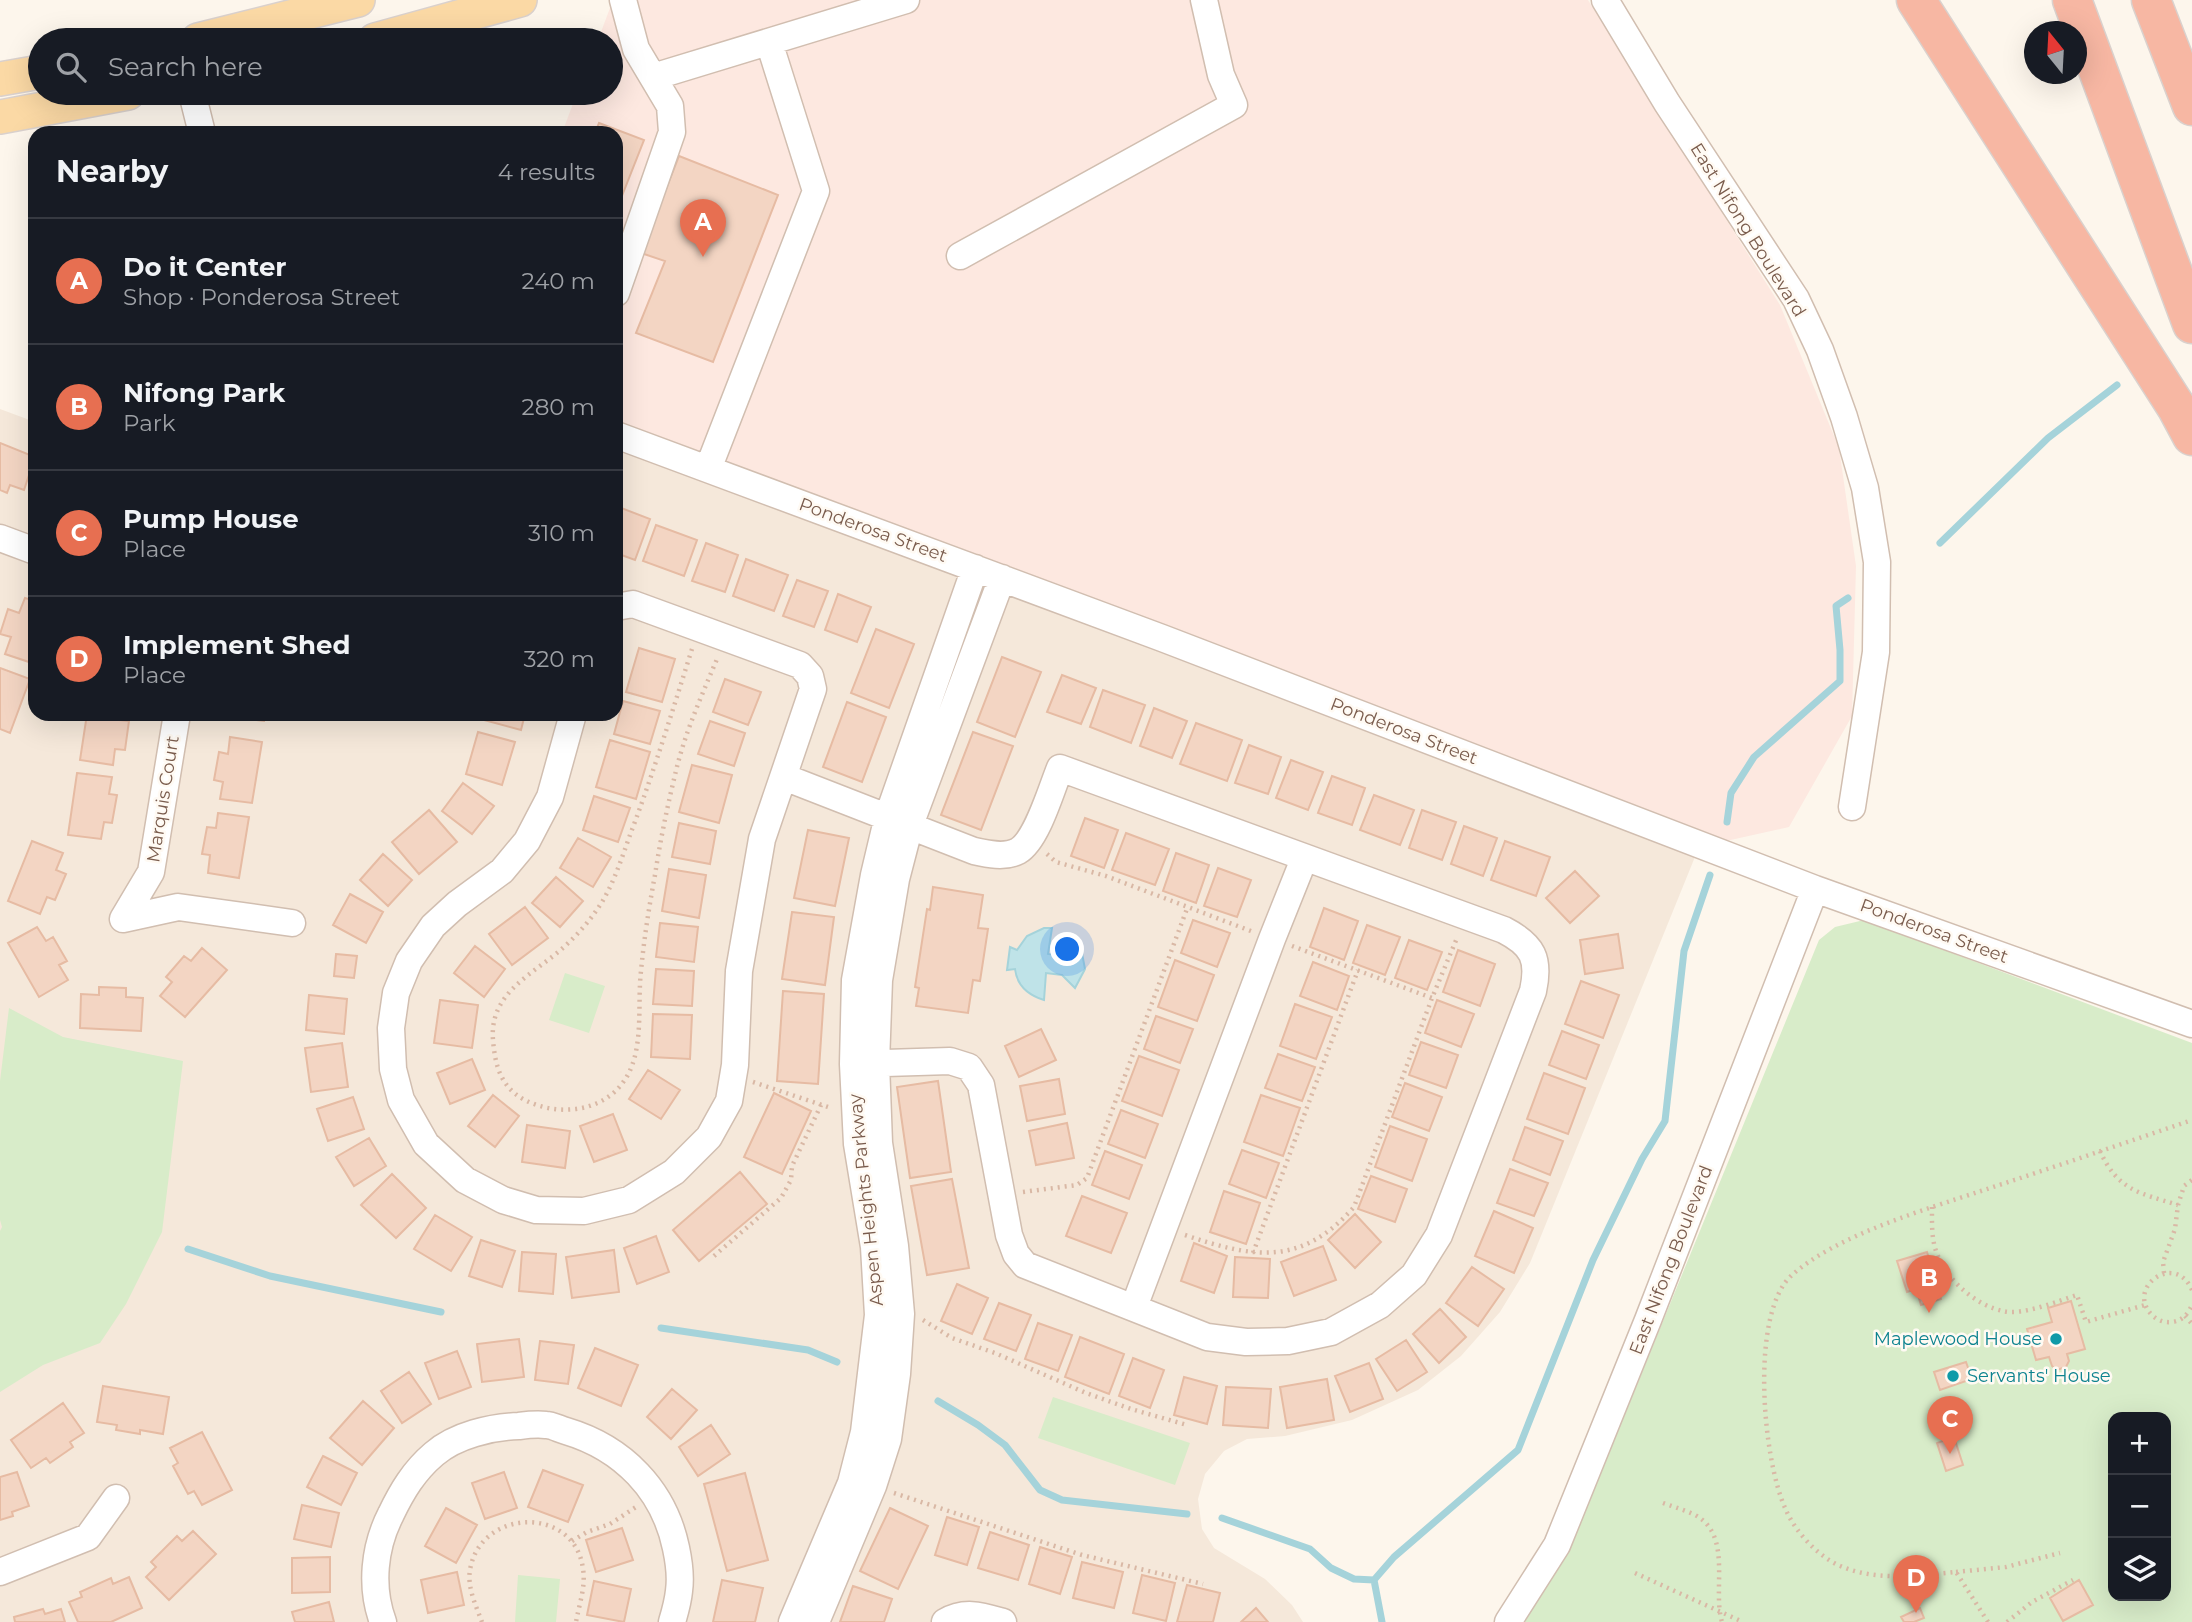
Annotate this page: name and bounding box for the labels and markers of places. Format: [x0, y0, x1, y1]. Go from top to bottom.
pin: A [680, 199, 726, 257]
pin: B [1906, 1255, 1952, 1313]
place label: Maplewood House [1874, 1328, 2042, 1350]
marker: Maplewood House [2048, 1331, 2064, 1347]
place label: Servants' House [1967, 1365, 2111, 1387]
marker: Servants' House [1945, 1368, 1961, 1384]
pin: C [1927, 1396, 1973, 1454]
pin: D [1893, 1555, 1939, 1613]

